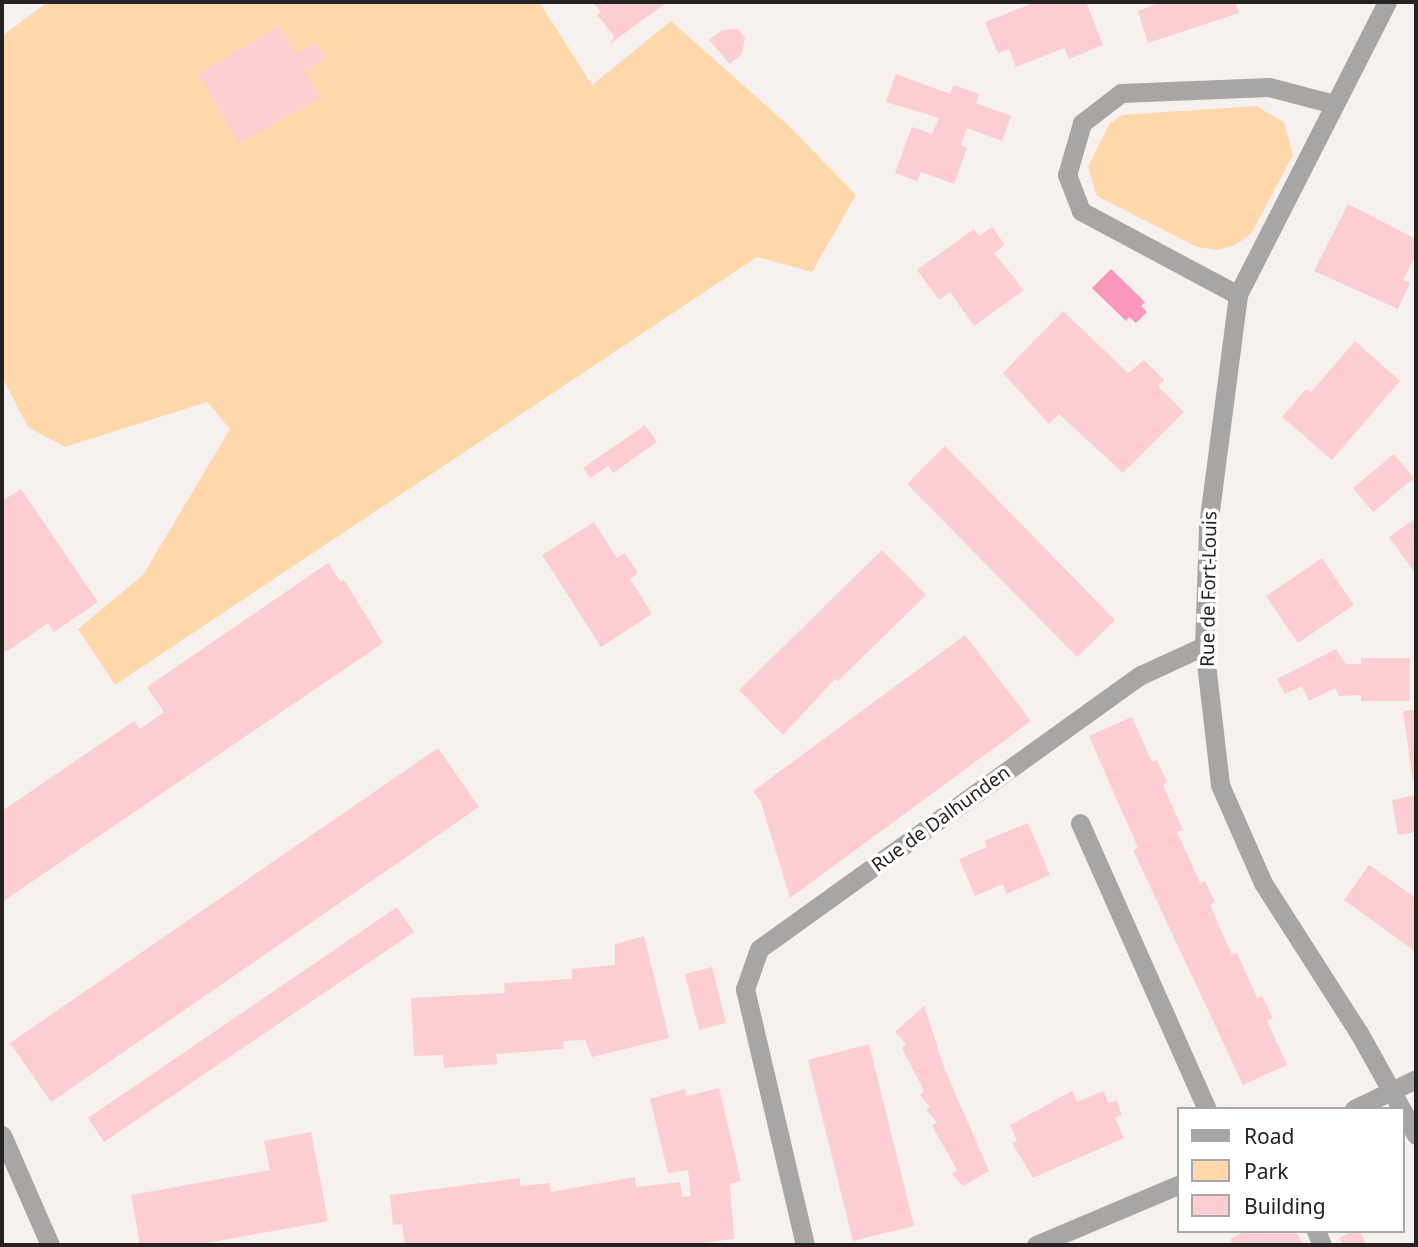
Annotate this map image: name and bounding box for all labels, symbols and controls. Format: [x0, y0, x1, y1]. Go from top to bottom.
street label: Rue de Fort-Louis [1196, 511, 1222, 667]
street label: Rue de Dalhunden [867, 761, 1015, 877]
legend [1176, 1107, 1404, 1233]
text: Road [1244, 1122, 1294, 1150]
text: Park [1244, 1157, 1288, 1185]
text: Building [1244, 1192, 1326, 1220]

